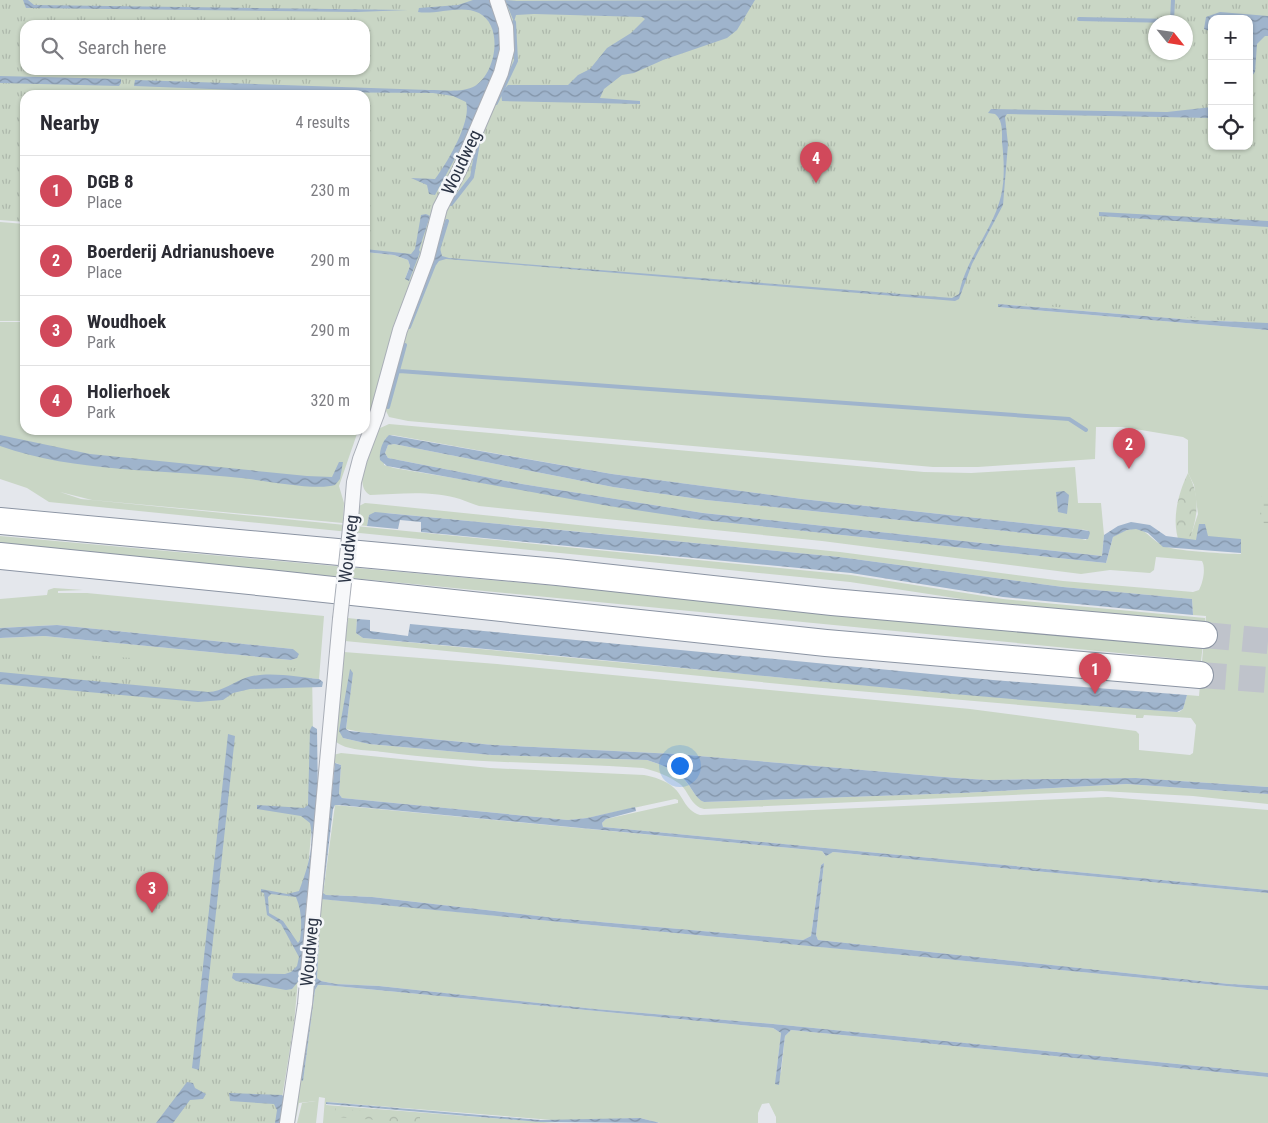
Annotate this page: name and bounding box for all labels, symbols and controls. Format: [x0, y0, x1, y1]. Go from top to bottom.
north arrow [1148, 15, 1193, 60]
map controls [1208, 15, 1253, 150]
button: + [1208, 15, 1253, 60]
search box [20, 20, 370, 75]
icon: search [38, 34, 66, 62]
text: Search here [78, 36, 166, 59]
button: − [1208, 60, 1253, 105]
button: locate [1208, 105, 1253, 150]
text: Nearby [40, 111, 99, 135]
text: 4 results [295, 113, 350, 132]
street label: Woudweg [437, 126, 485, 198]
pin: 4 [800, 142, 832, 183]
text: DGB 8 [87, 170, 134, 193]
text: 1 [52, 181, 60, 200]
text: 230 m [311, 181, 350, 200]
text: Place [87, 193, 122, 212]
text: Boerderij Adrianushoeve [87, 240, 274, 263]
text: 2 [52, 251, 60, 270]
text: 290 m [311, 251, 350, 270]
text: Place [87, 263, 122, 282]
text: Woudhoek [87, 310, 166, 333]
text: 3 [52, 321, 60, 340]
text: 290 m [311, 321, 350, 340]
text: Park [87, 333, 116, 352]
text: Holierhoek [87, 380, 170, 403]
text: 4 [52, 391, 60, 410]
text: 320 m [311, 391, 350, 410]
text: Park [87, 403, 116, 422]
pin: 2 [1113, 428, 1145, 469]
street label: Woudweg [334, 514, 362, 584]
pin: 1 [1079, 653, 1111, 694]
your location [667, 753, 693, 779]
pin: 3 [136, 872, 168, 913]
street label: Woudweg [296, 917, 322, 987]

